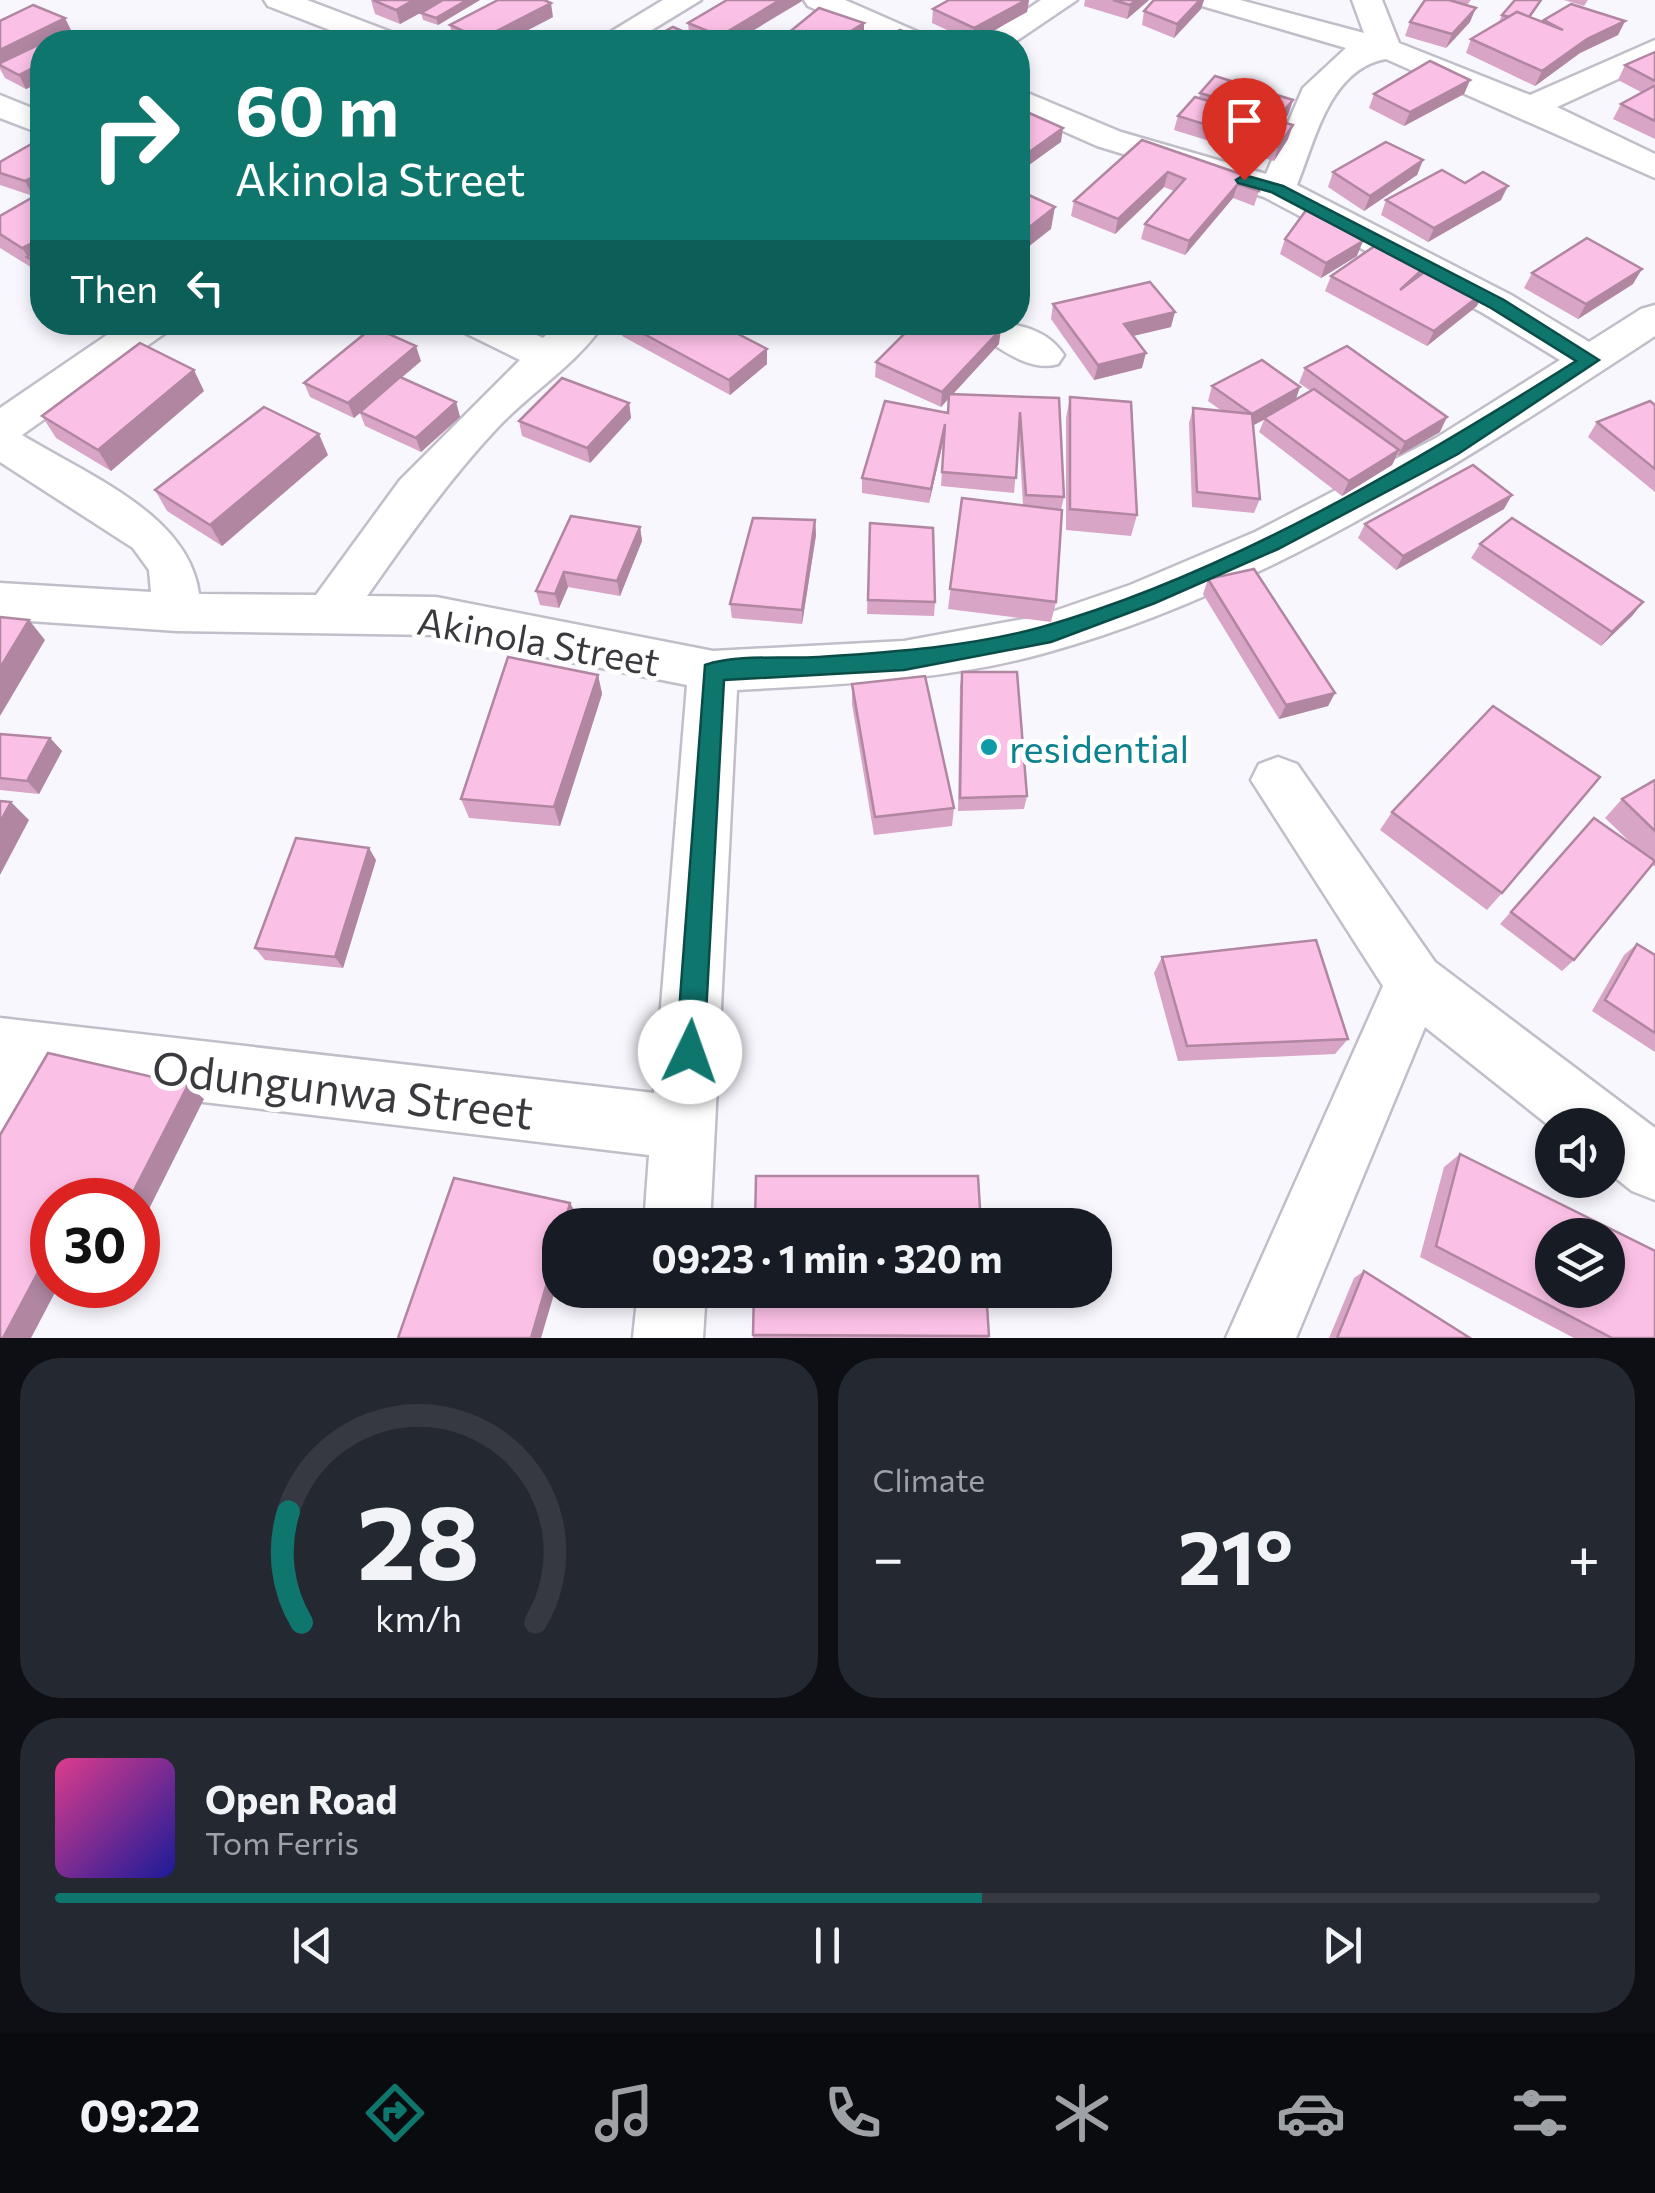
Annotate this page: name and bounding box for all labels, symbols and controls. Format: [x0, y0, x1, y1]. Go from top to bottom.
text: 60 m [235, 65, 399, 150]
icon: right [70, 70, 200, 200]
pin [1202, 78, 1287, 181]
icon: arrive [1217, 93, 1272, 148]
text: Akinola Street [235, 150, 525, 205]
icon: left [178, 260, 233, 315]
text: Then [70, 264, 158, 311]
street label: Akinola Street [414, 596, 664, 684]
place label: residential [1009, 724, 1189, 771]
marker: residential [978, 736, 1000, 758]
position arrow [638, 1000, 742, 1104]
street label: Odungunwa Street [149, 1037, 537, 1139]
map controls [1535, 1108, 1625, 1308]
button: sound [1535, 1108, 1625, 1198]
speed limit sign: 30 [30, 1178, 160, 1308]
button: layers [1535, 1218, 1625, 1308]
text: 09:23 · 1 min · 320 m [652, 1234, 1002, 1281]
text: Climate [873, 1459, 985, 1499]
text: 28 [357, 1474, 480, 1601]
text: 21° [1178, 1509, 1293, 1600]
text: − [873, 1522, 904, 1589]
text: + [1568, 1522, 1600, 1589]
text: km/h [375, 1596, 462, 1639]
text: Open Road [205, 1775, 398, 1822]
text: Tom Ferris [205, 1822, 359, 1862]
icon: previous [285, 1918, 340, 1973]
icon: pause [800, 1918, 855, 1973]
icon: next [1315, 1918, 1370, 1973]
icon: directions [360, 2078, 430, 2148]
icon: music [589, 2078, 659, 2148]
icon: phone [818, 2078, 888, 2148]
icon: climate [1047, 2078, 1117, 2148]
icon: car [1276, 2078, 1346, 2148]
icon: filters [1505, 2078, 1575, 2148]
text: 09:22 [80, 2086, 200, 2141]

